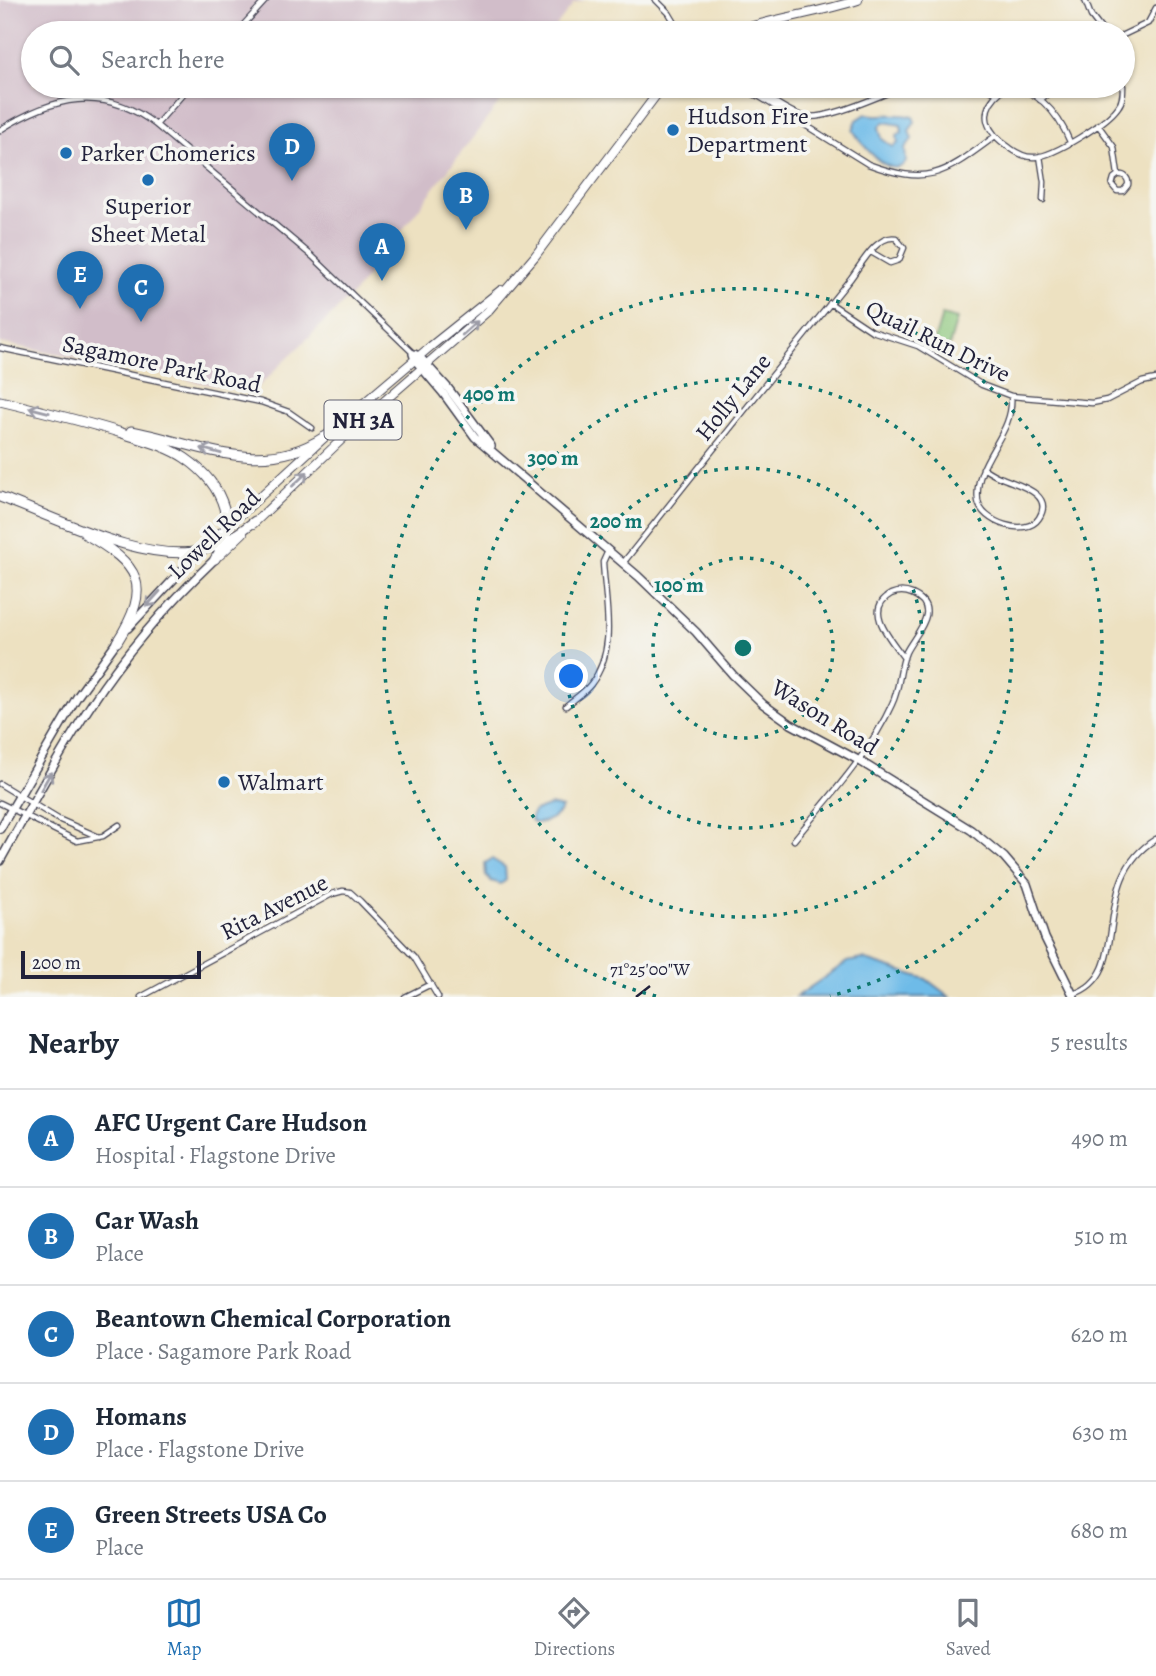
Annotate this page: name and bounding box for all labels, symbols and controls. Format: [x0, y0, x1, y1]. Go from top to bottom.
search box [21, 21, 1135, 98]
icon: search [45, 41, 83, 79]
text: Search here [101, 42, 225, 77]
place label: Hudson Fire Department [687, 100, 809, 160]
marker: Hudson Fire Department [665, 122, 681, 138]
pin: D [269, 123, 315, 181]
place label: Parker Chomerics [80, 137, 256, 169]
marker: Parker Chomerics [58, 145, 74, 161]
marker: Superior Sheet Metal [140, 172, 156, 188]
pin: B [443, 172, 489, 230]
place label: Superior Sheet Metal [90, 190, 206, 250]
pin: A [359, 223, 405, 281]
pin: E [57, 251, 103, 309]
pin: C [118, 264, 164, 322]
street label: Quail Run Drive [860, 292, 1016, 390]
one-way arrow [461, 320, 479, 336]
street label: Sagamore Park Road [60, 327, 264, 401]
street label: Holly Lane [688, 347, 778, 447]
text: 400 m [463, 380, 516, 408]
road number: NH 3A [324, 400, 402, 440]
one-way arrow [28, 403, 51, 416]
one-way arrow [201, 443, 223, 456]
text: 300 m [527, 444, 579, 472]
one-way arrow [291, 470, 308, 487]
street label: Lowell Road [161, 482, 267, 586]
text: 200 m [590, 507, 643, 535]
text: 100 m [654, 571, 704, 599]
one-way arrow [145, 590, 162, 607]
centre of rings [731, 636, 755, 660]
your location [554, 659, 588, 693]
street label: Wason Road [764, 671, 885, 763]
place label: Walmart [237, 766, 324, 798]
one-way arrow [39, 771, 53, 791]
marker: Walmart [216, 774, 232, 790]
street label: Rita Avenue [215, 866, 333, 948]
scale bar [21, 948, 201, 980]
text: 200 m [32, 950, 81, 976]
text: 71°25'00"W [610, 957, 690, 981]
text: Nearby [28, 1023, 119, 1063]
text: 5 results [1051, 1027, 1128, 1058]
text: AFC Urgent Care Hudson [95, 1105, 367, 1140]
text: A [44, 1123, 58, 1154]
text: 490 m [1071, 1123, 1128, 1154]
text: Hospital · Flagstone Drive [95, 1140, 336, 1171]
text: Car Wash [95, 1203, 199, 1238]
text: B [44, 1221, 58, 1252]
text: 510 m [1074, 1221, 1128, 1252]
text: Place [95, 1238, 144, 1269]
text: Beantown Chemical Corporation [95, 1301, 451, 1336]
text: C [44, 1319, 58, 1350]
text: 620 m [1070, 1319, 1128, 1350]
text: Place · Sagamore Park Road [95, 1336, 351, 1367]
text: Homans [95, 1399, 187, 1434]
text: D [43, 1417, 59, 1448]
text: 630 m [1072, 1417, 1128, 1448]
text: Place · Flagstone Drive [95, 1434, 304, 1465]
text: Green Streets USA Co [95, 1497, 327, 1532]
text: E [44, 1515, 58, 1546]
text: 680 m [1070, 1515, 1128, 1546]
text: Place [95, 1532, 144, 1563]
tab: Map [165, 1594, 203, 1662]
tab: Directions [534, 1594, 615, 1662]
tab: Saved [946, 1594, 991, 1662]

